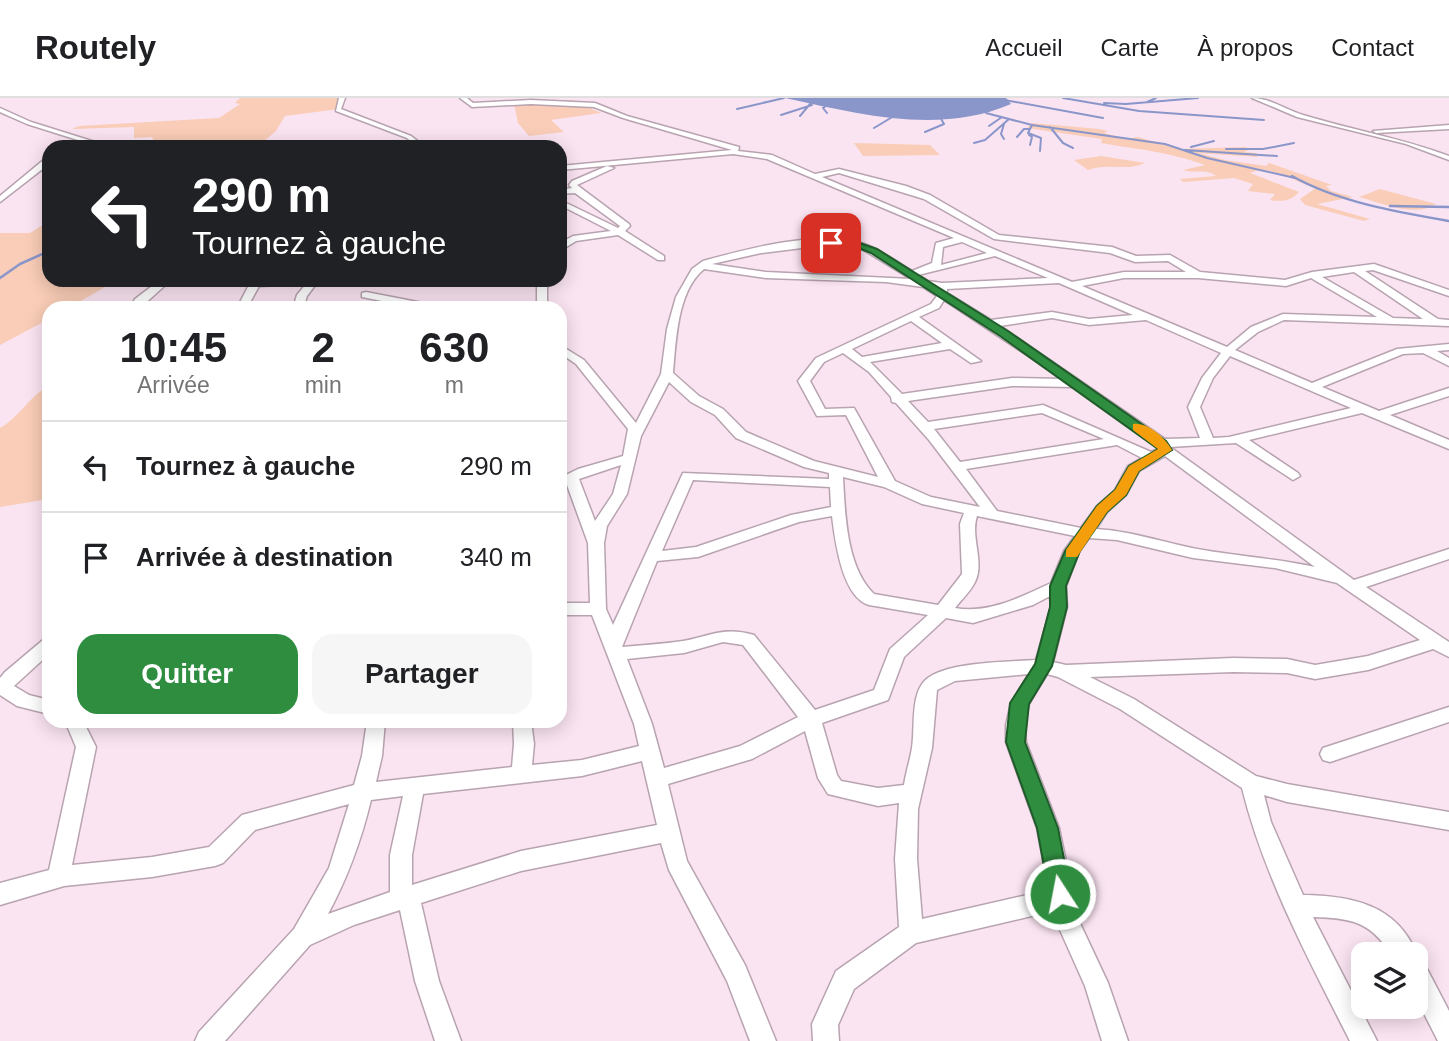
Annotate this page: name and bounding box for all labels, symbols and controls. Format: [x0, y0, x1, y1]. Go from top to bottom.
text: Routely [35, 29, 156, 66]
text: Accueil [985, 34, 1063, 61]
text: Carte [1101, 34, 1159, 61]
text: À propos [1197, 34, 1293, 61]
text: Contact [1331, 34, 1414, 61]
icon: left [77, 168, 168, 259]
text: 290 m [192, 168, 331, 222]
pin [801, 213, 861, 273]
icon: arrive [812, 224, 850, 262]
text: Tournez à gauche [192, 225, 446, 261]
text: 10:45 [120, 324, 227, 371]
text: 2 [311, 324, 335, 371]
text: 630 [419, 324, 489, 371]
text: Arrivée [137, 372, 210, 398]
text: min [305, 372, 342, 398]
text: m [445, 372, 464, 398]
icon: left [77, 448, 115, 486]
text: Tournez à gauche [136, 451, 355, 481]
text: 290 m [460, 451, 532, 481]
icon: arrive [77, 539, 115, 577]
text: Arrivée à destination [136, 542, 393, 572]
text: 340 m [460, 542, 532, 572]
button: Quitter [77, 634, 298, 714]
button: Partager [312, 634, 532, 714]
position arrow [1023, 857, 1097, 931]
map controls [1351, 942, 1428, 1019]
button: layers [1351, 942, 1428, 1019]

